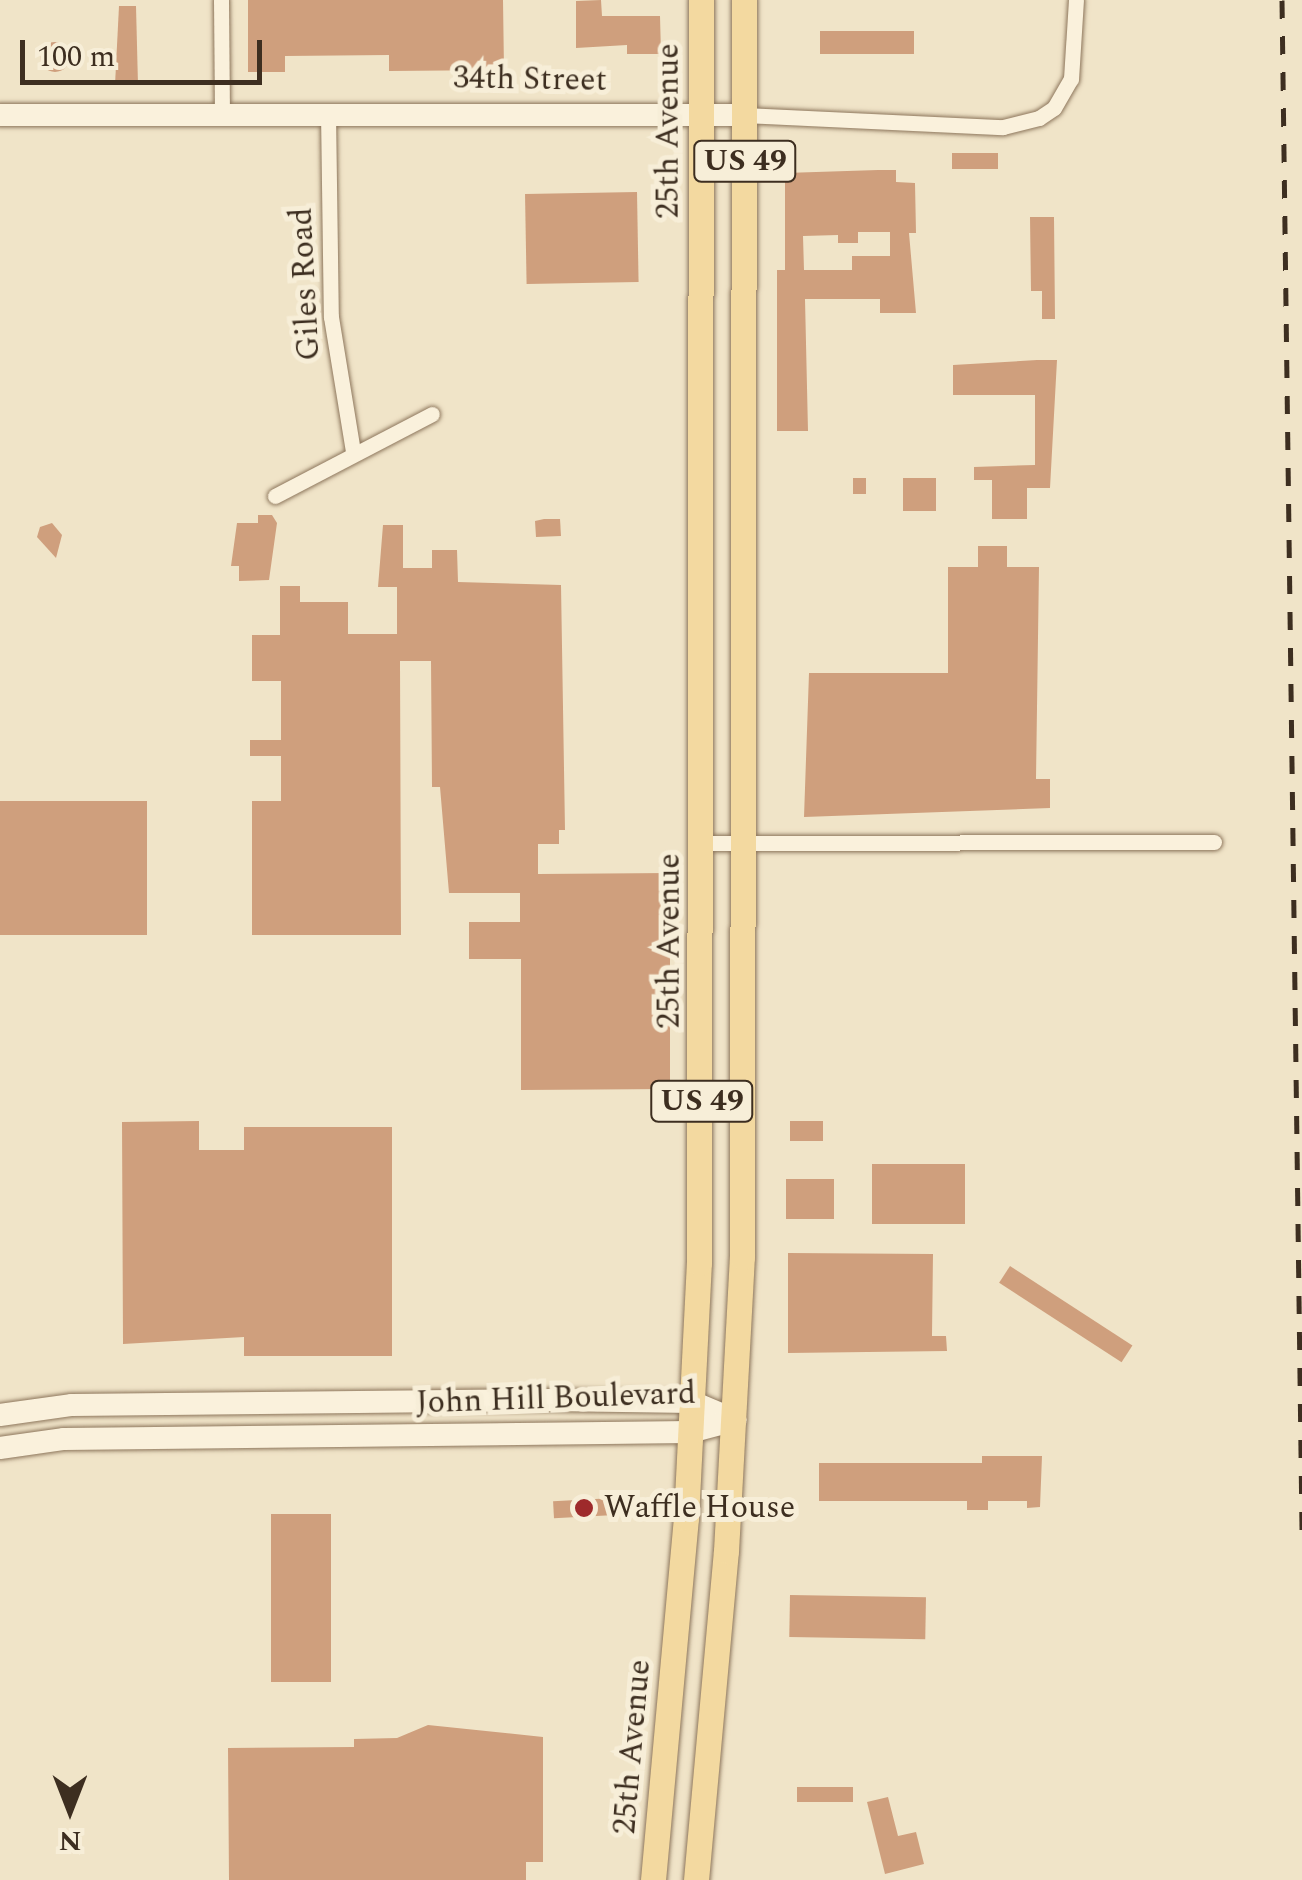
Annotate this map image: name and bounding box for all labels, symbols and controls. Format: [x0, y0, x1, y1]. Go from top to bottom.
scale bar [25, 20, 268, 82]
text: 100 m [37, 34, 115, 80]
street label: 25th Avenue [650, 43, 688, 219]
street label: 34th Street [453, 59, 607, 101]
road number: US 49 [692, 136, 798, 186]
street label: Giles Road [283, 206, 329, 362]
street label: 25th Avenue [651, 853, 689, 1029]
road number: US 49 [650, 1076, 754, 1126]
street label: John Hill Boulevard [415, 1375, 697, 1423]
place label: Waffle House [604, 1489, 795, 1527]
marker: Waffle House [573, 1497, 595, 1519]
street label: 25th Avenue [606, 1658, 660, 1836]
north arrow [20, 1760, 120, 1860]
text: N [59, 1819, 81, 1862]

